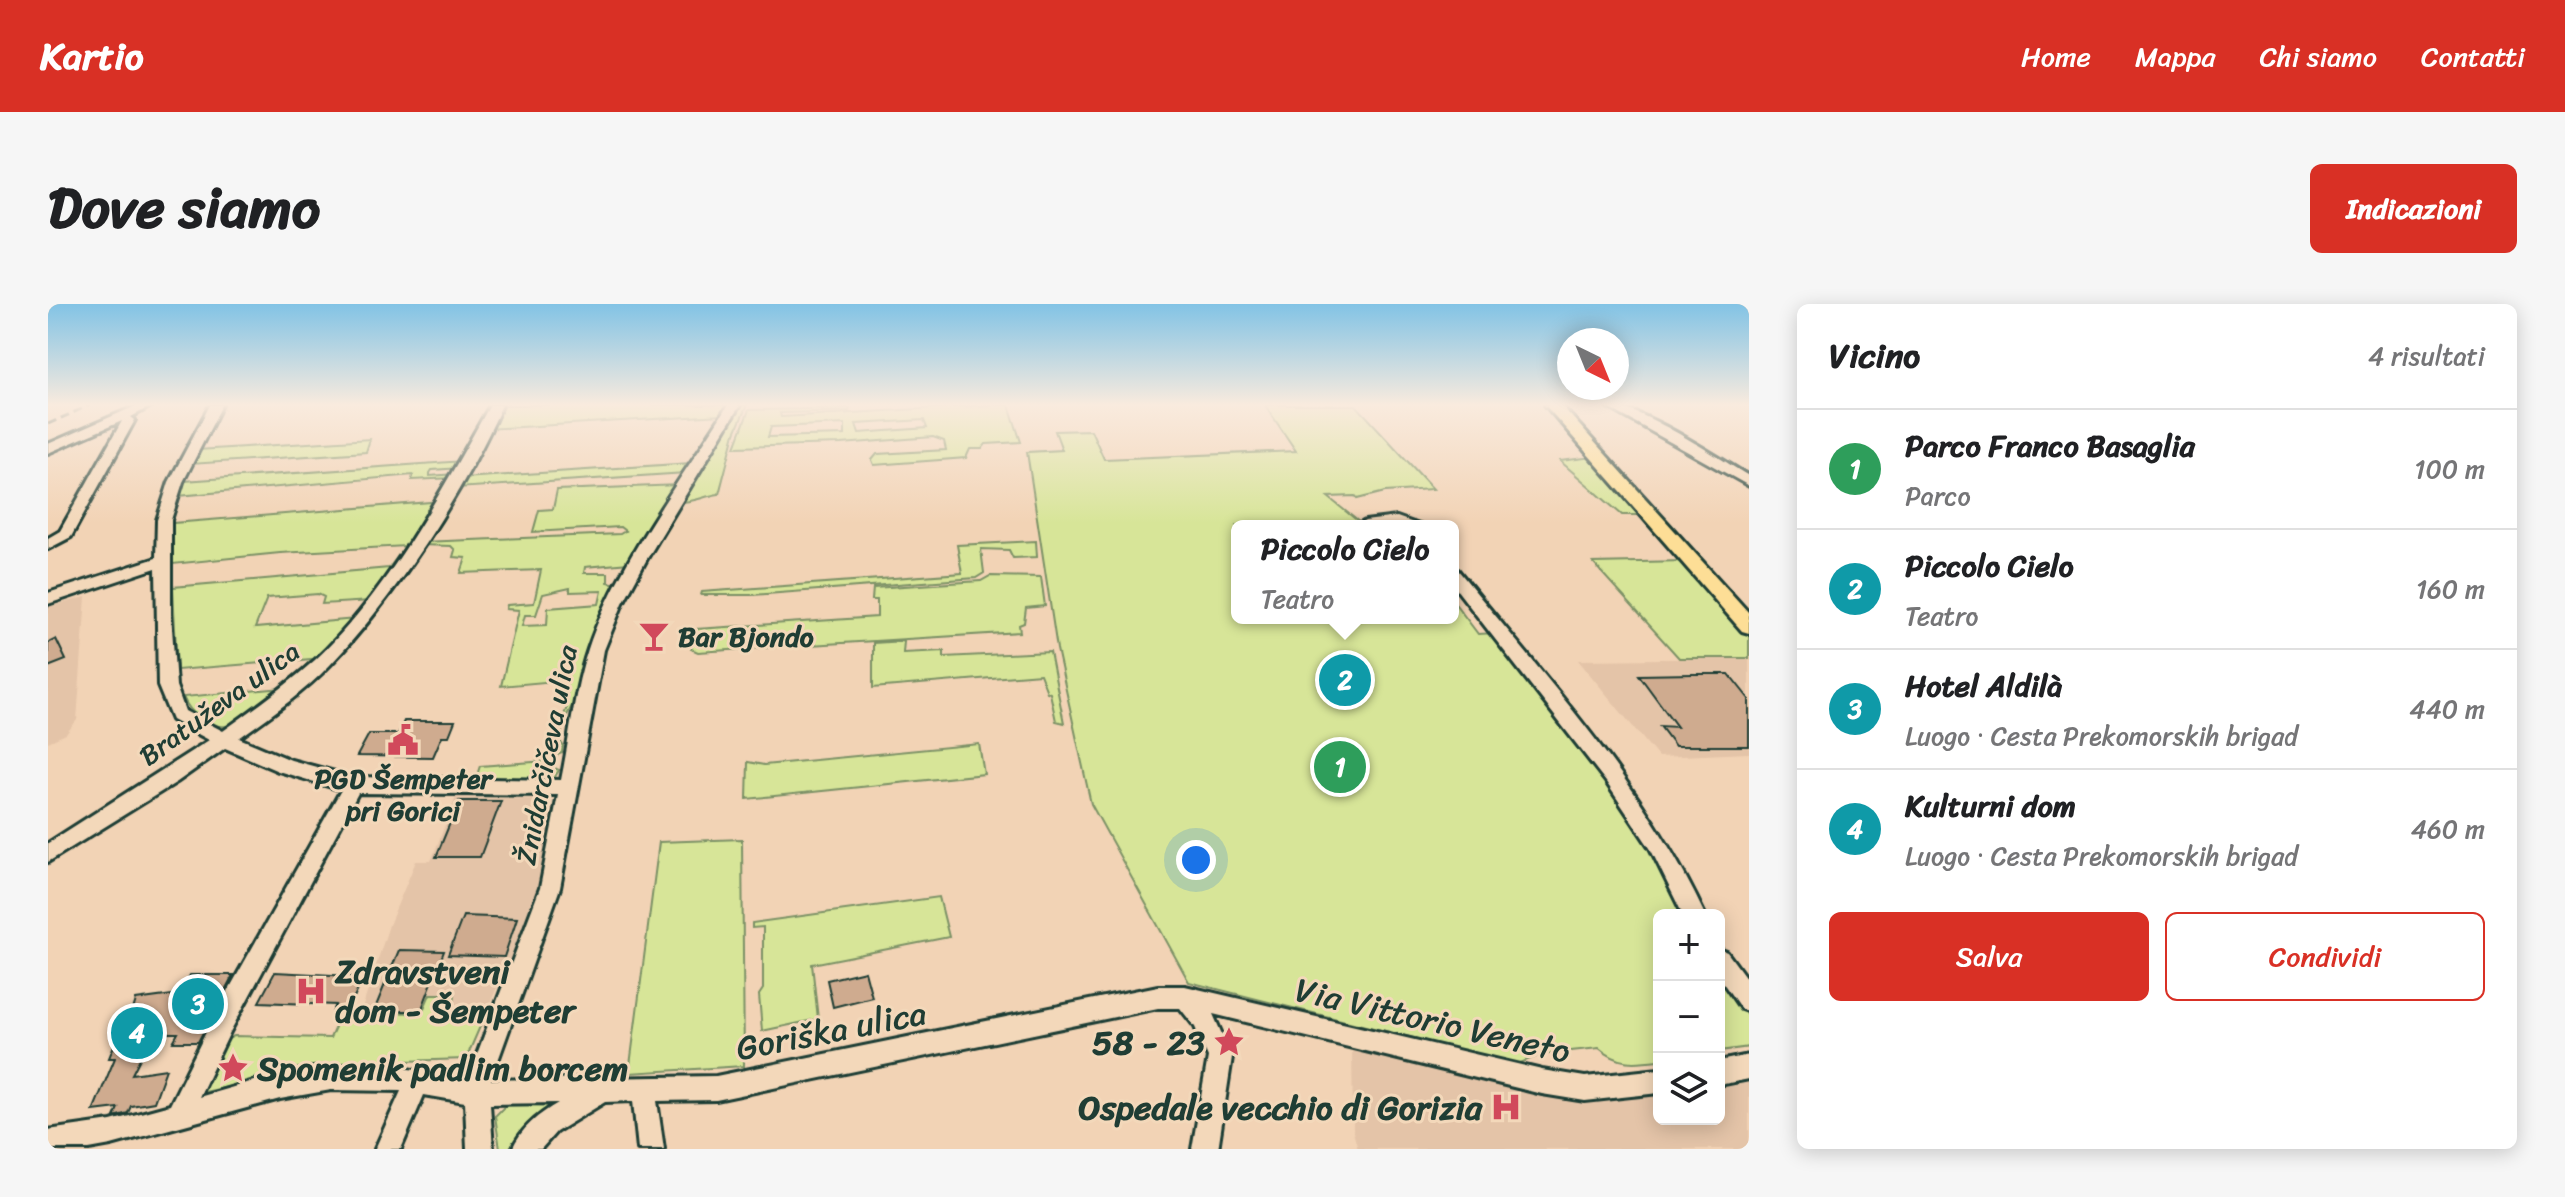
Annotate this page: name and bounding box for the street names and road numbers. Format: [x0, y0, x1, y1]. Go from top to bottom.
street label: Bratuževa ulica [128, 628, 311, 779]
street label: Žnidarčičeva ulica [501, 640, 592, 869]
street label: Via Vittorio Veneto [1289, 960, 1576, 1082]
street label: Goriška ulica [731, 983, 932, 1079]

